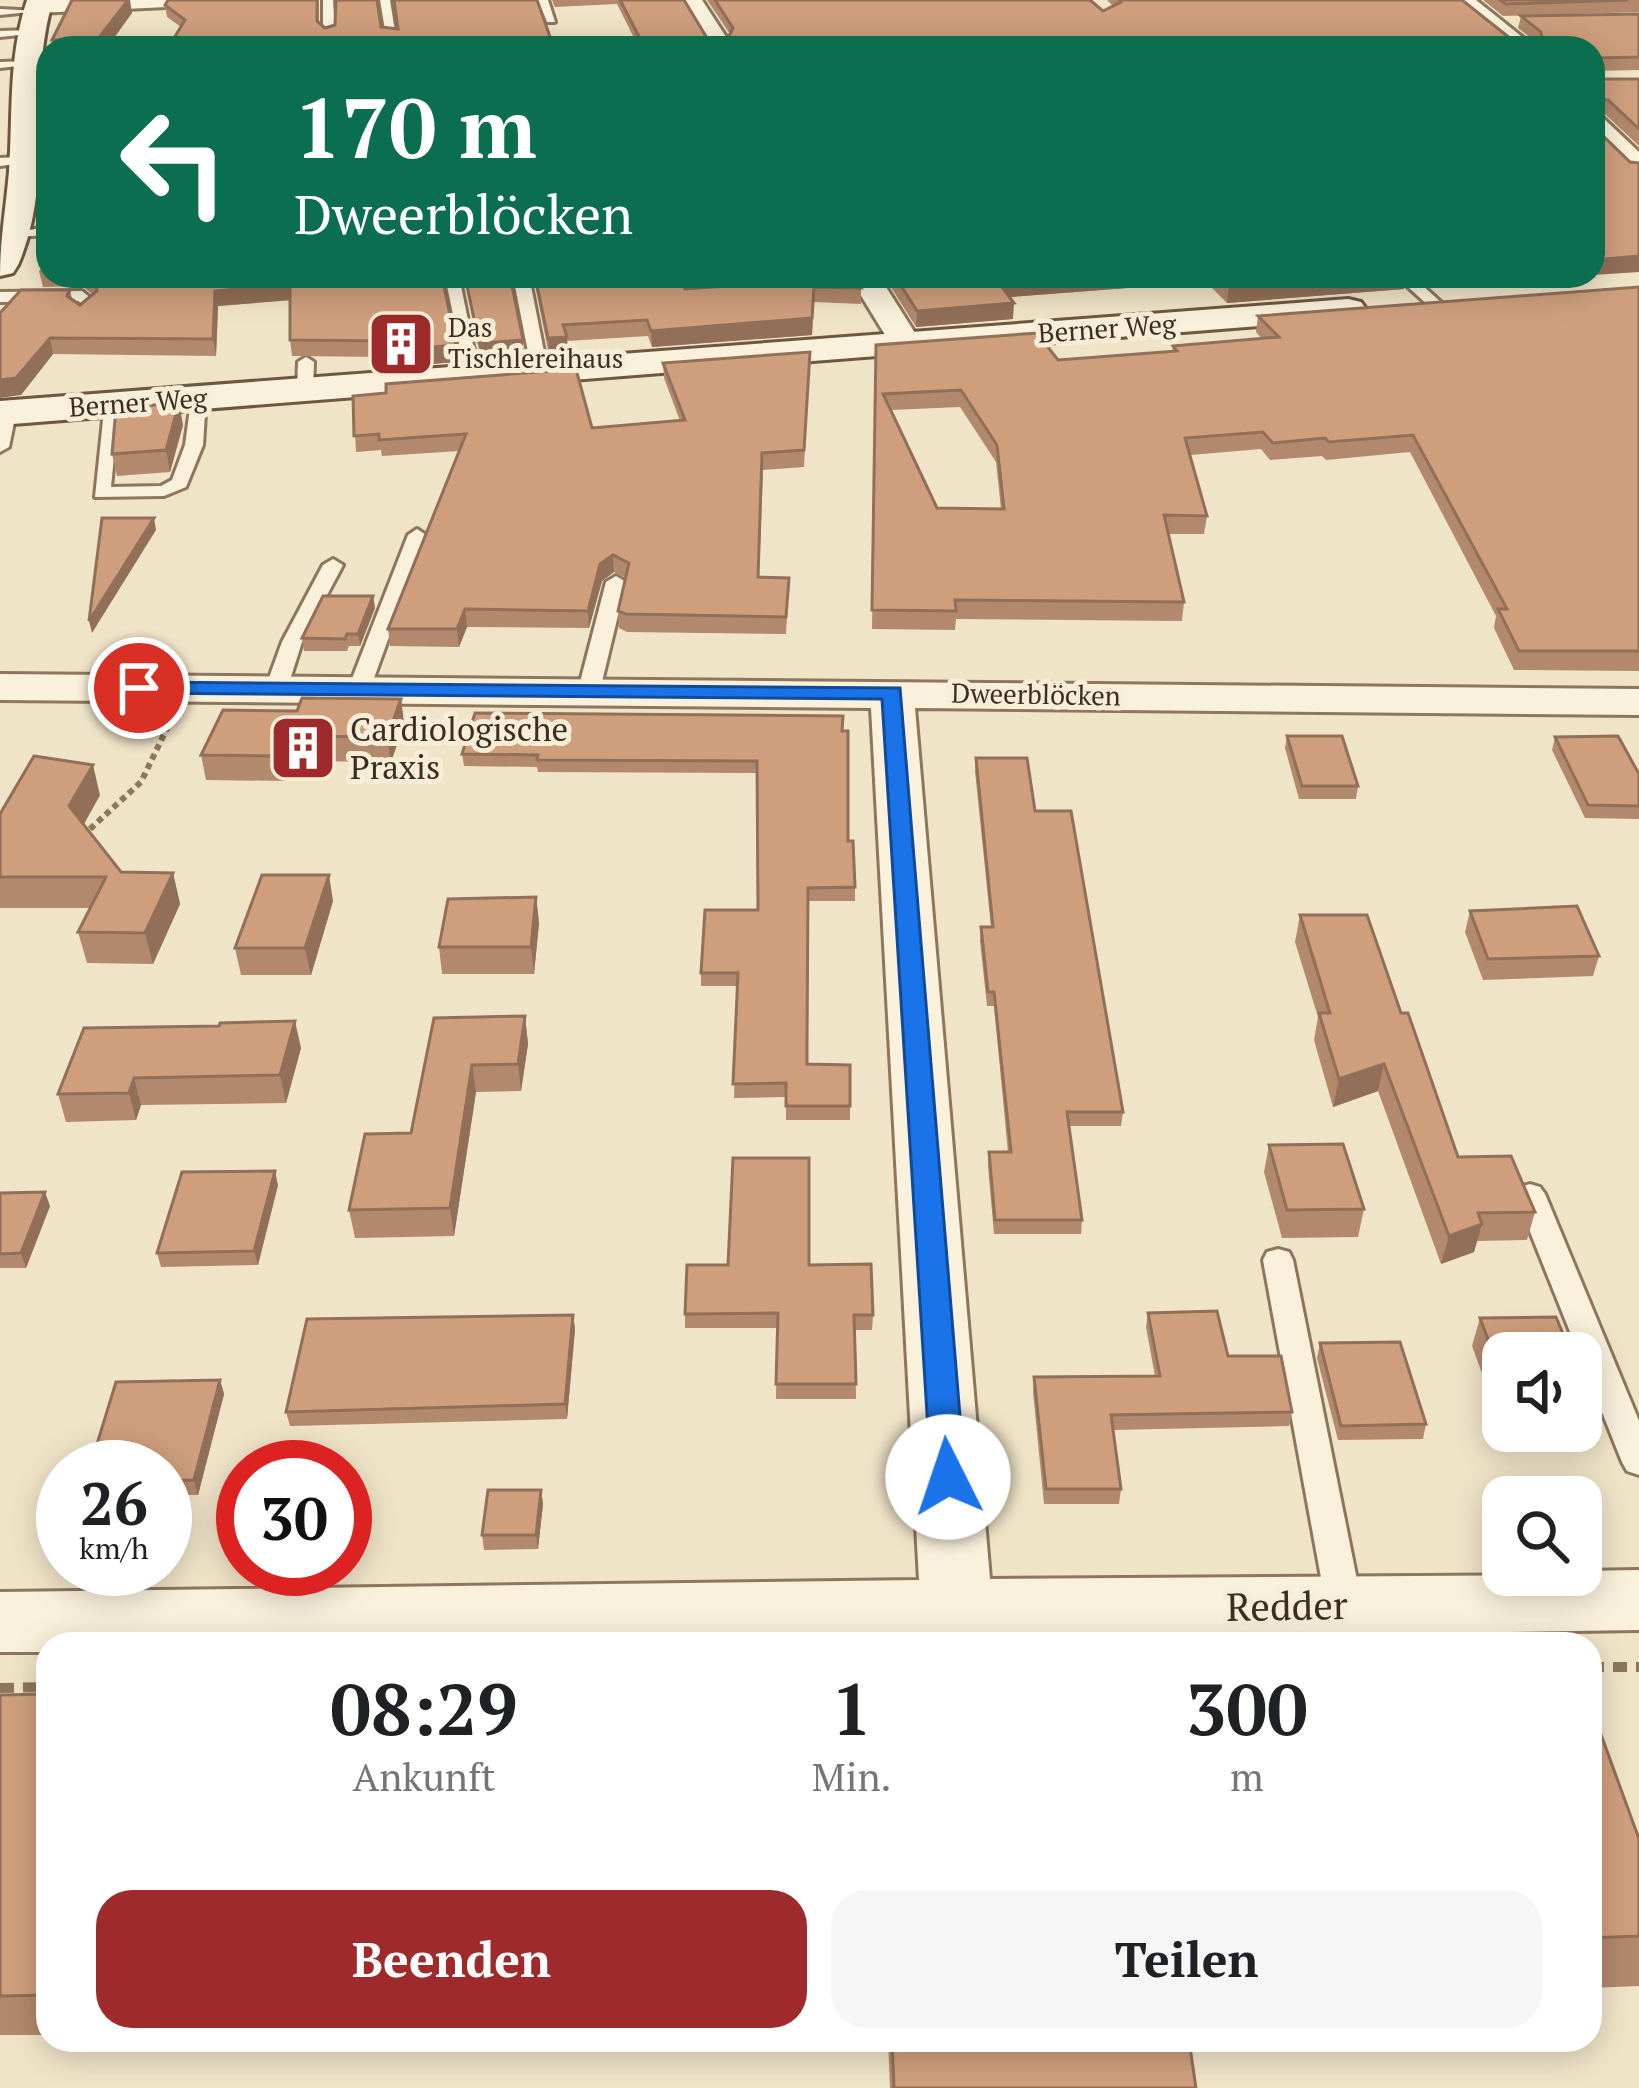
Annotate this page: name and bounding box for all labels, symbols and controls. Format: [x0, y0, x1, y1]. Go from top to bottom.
text: 170 m [294, 71, 537, 182]
icon: left [96, 84, 252, 240]
text: Dweerblöcken [294, 178, 633, 249]
street label: Berner Weg [1037, 305, 1178, 351]
building icon: Das Tischlereihaus [366, 309, 436, 379]
place label: Das Tischlereihaus [448, 309, 623, 376]
street label: Berner Weg [68, 379, 209, 425]
pin [88, 637, 190, 739]
icon: arrive [106, 655, 172, 721]
street label: Dweerblöcken [951, 675, 1121, 713]
place label: Cardiologische Praxis [350, 707, 568, 788]
building icon: Cardiologische Praxis [268, 713, 338, 783]
map controls [1482, 1332, 1602, 1596]
button: sound [1482, 1332, 1602, 1452]
position arrow [885, 1414, 1011, 1540]
speed limit sign: 30 [216, 1440, 372, 1596]
text: 26 [80, 1463, 148, 1542]
button: search [1482, 1476, 1602, 1596]
text: km/h [79, 1528, 149, 1568]
street label: Redder [1226, 1578, 1348, 1632]
text: 08:29 [330, 1660, 518, 1756]
text: 1 [831, 1660, 872, 1756]
text: 300 [1186, 1660, 1308, 1756]
text: Ankunft [353, 1750, 495, 1802]
text: Min. [812, 1750, 891, 1802]
text: m [1230, 1750, 1264, 1802]
button: Beenden [96, 1890, 807, 2028]
button: Teilen [831, 1890, 1542, 2028]

